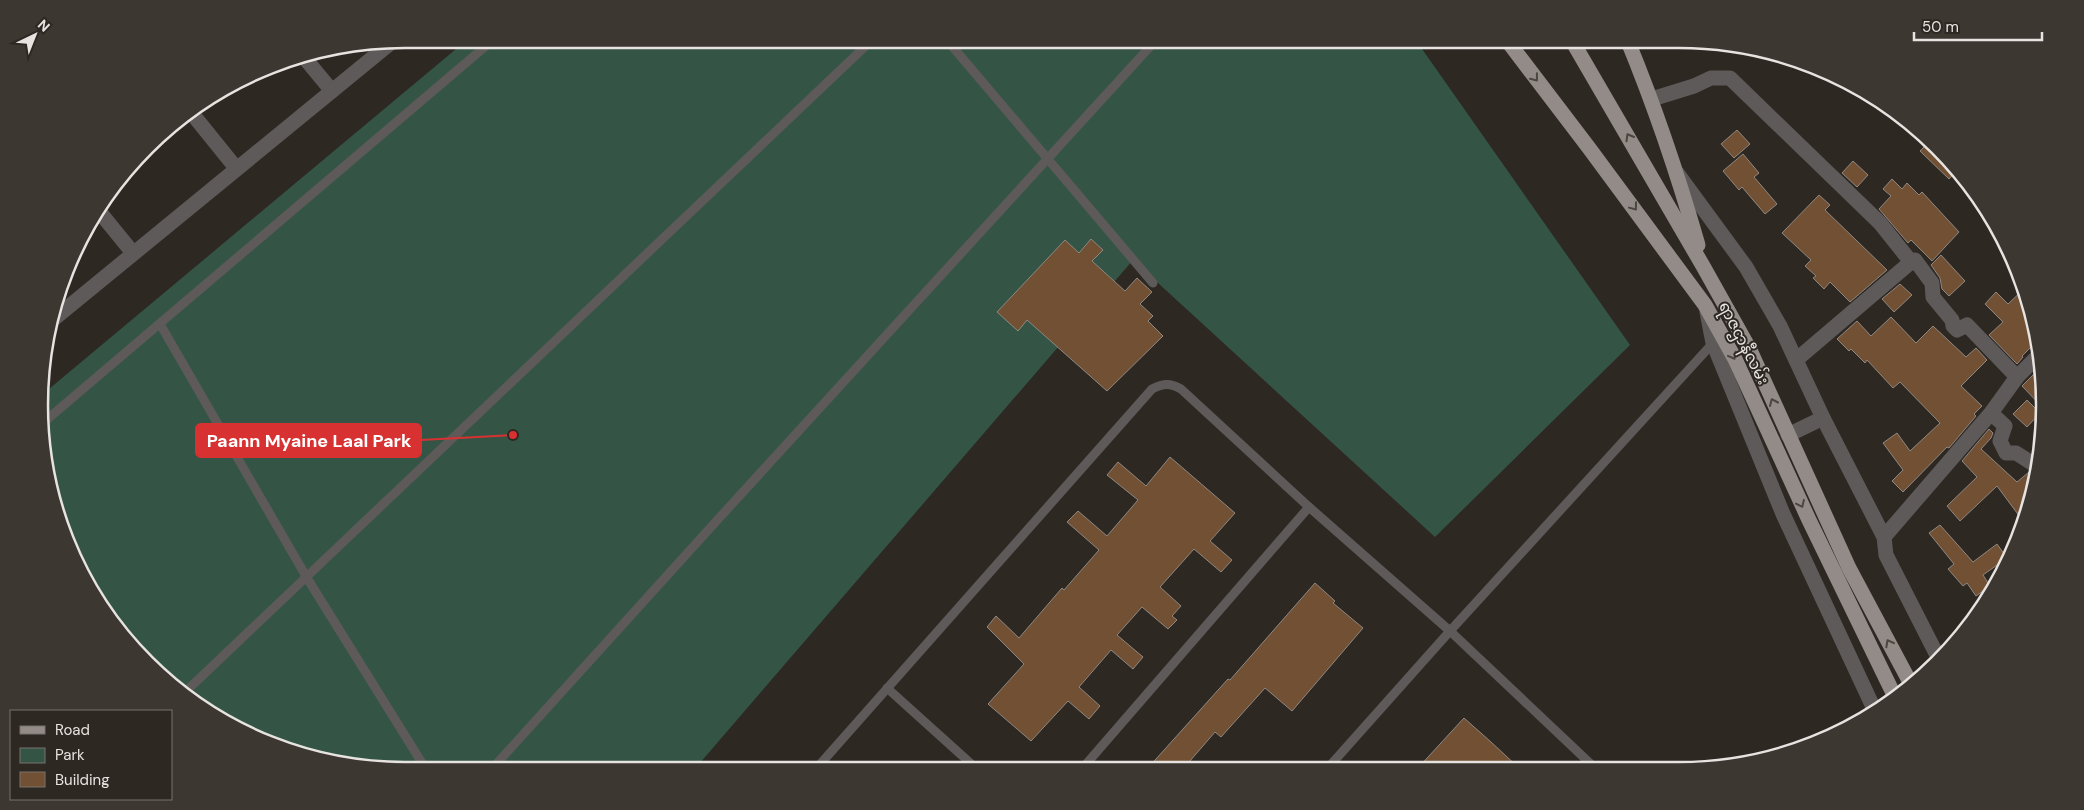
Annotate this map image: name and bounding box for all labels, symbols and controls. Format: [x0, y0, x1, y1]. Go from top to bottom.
north arrow [10, 10, 60, 60]
scale bar [1914, 10, 2042, 42]
text: N [34, 15, 54, 36]
text: 50 m [1922, 17, 1959, 37]
one-way arrow [1529, 72, 1538, 82]
one-way arrow [1625, 133, 1635, 142]
one-way arrow [1628, 201, 1636, 210]
street label: ရာဇဌာနီလမ်း [1711, 297, 1775, 389]
one-way arrow [1727, 351, 1737, 360]
one-way arrow [1769, 398, 1779, 407]
callout: Paann Myaine Laal Park [196, 424, 421, 457]
text: Paann Myaine Laal Park [207, 429, 412, 453]
one-way arrow [1795, 499, 1806, 508]
one-way arrow [1885, 639, 1895, 648]
legend [10, 710, 172, 800]
text: Road [55, 720, 90, 740]
text: Park [55, 745, 85, 765]
text: Building [55, 770, 110, 790]

